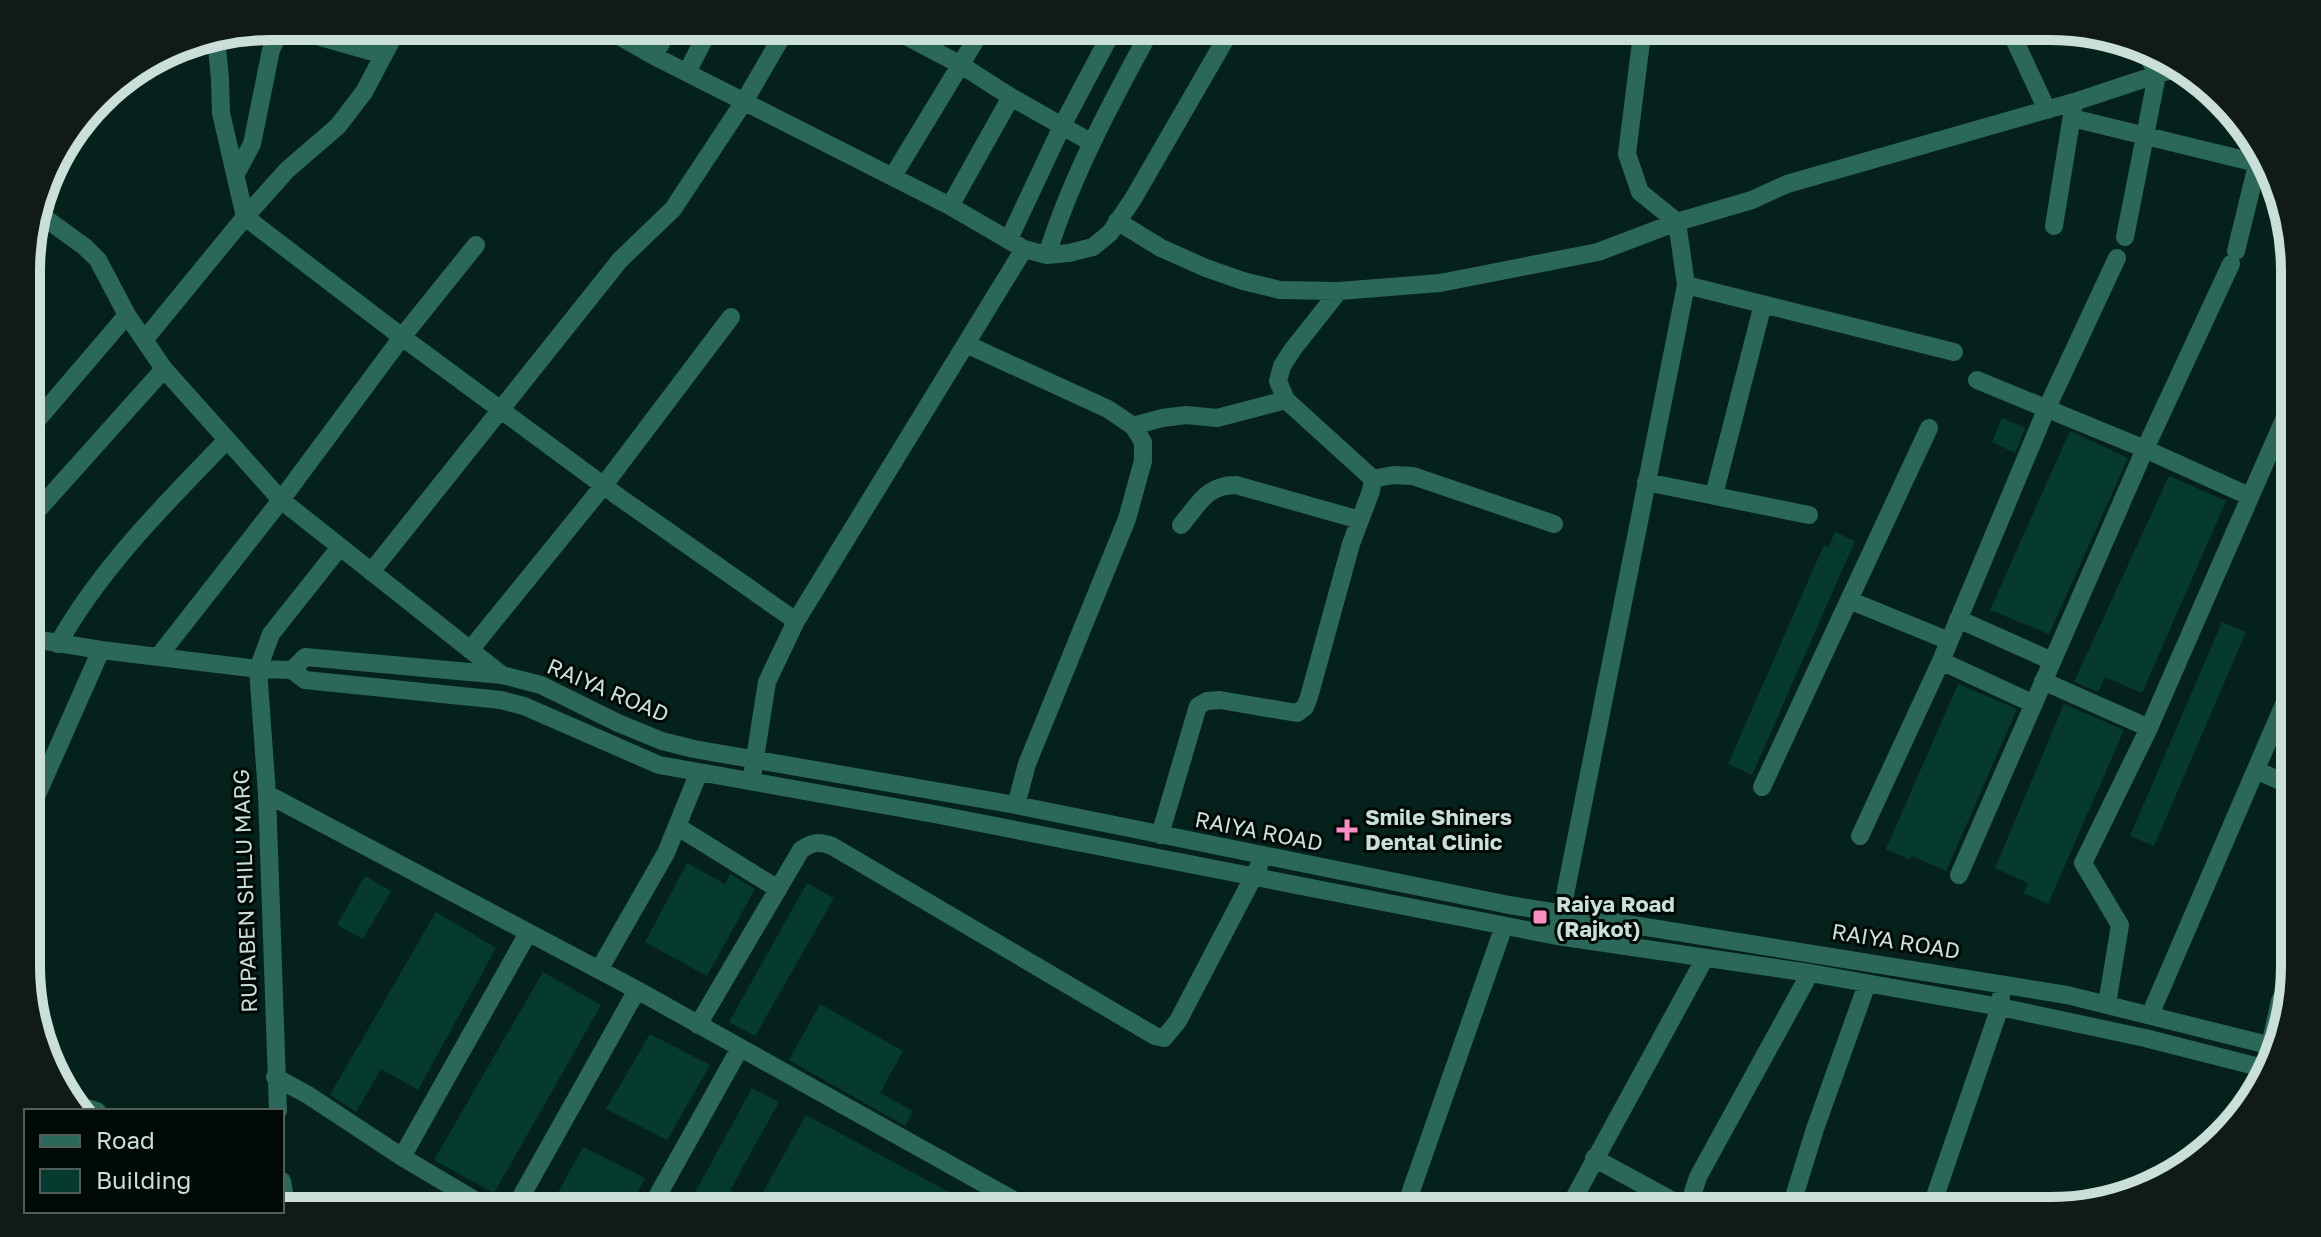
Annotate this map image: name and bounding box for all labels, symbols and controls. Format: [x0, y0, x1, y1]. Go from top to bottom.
street label: RAIYA ROAD [543, 652, 673, 727]
street label: RUPABEN SHILU MARG [227, 769, 262, 1013]
place label: Smile Shiners Dental Clinic [1365, 803, 1512, 855]
street label: RAIYA ROAD [1193, 805, 1325, 856]
marker: Smile Shiners Dental Clinic [1336, 819, 1358, 841]
place label: Raiya Road (Rajkot) [1556, 890, 1675, 942]
marker: Raiya Road (Rajkot) [1531, 908, 1549, 926]
street label: RAIYA ROAD [1830, 917, 1962, 964]
legend [24, 1109, 284, 1213]
text: Road [96, 1125, 155, 1154]
text: Building [96, 1165, 191, 1194]

